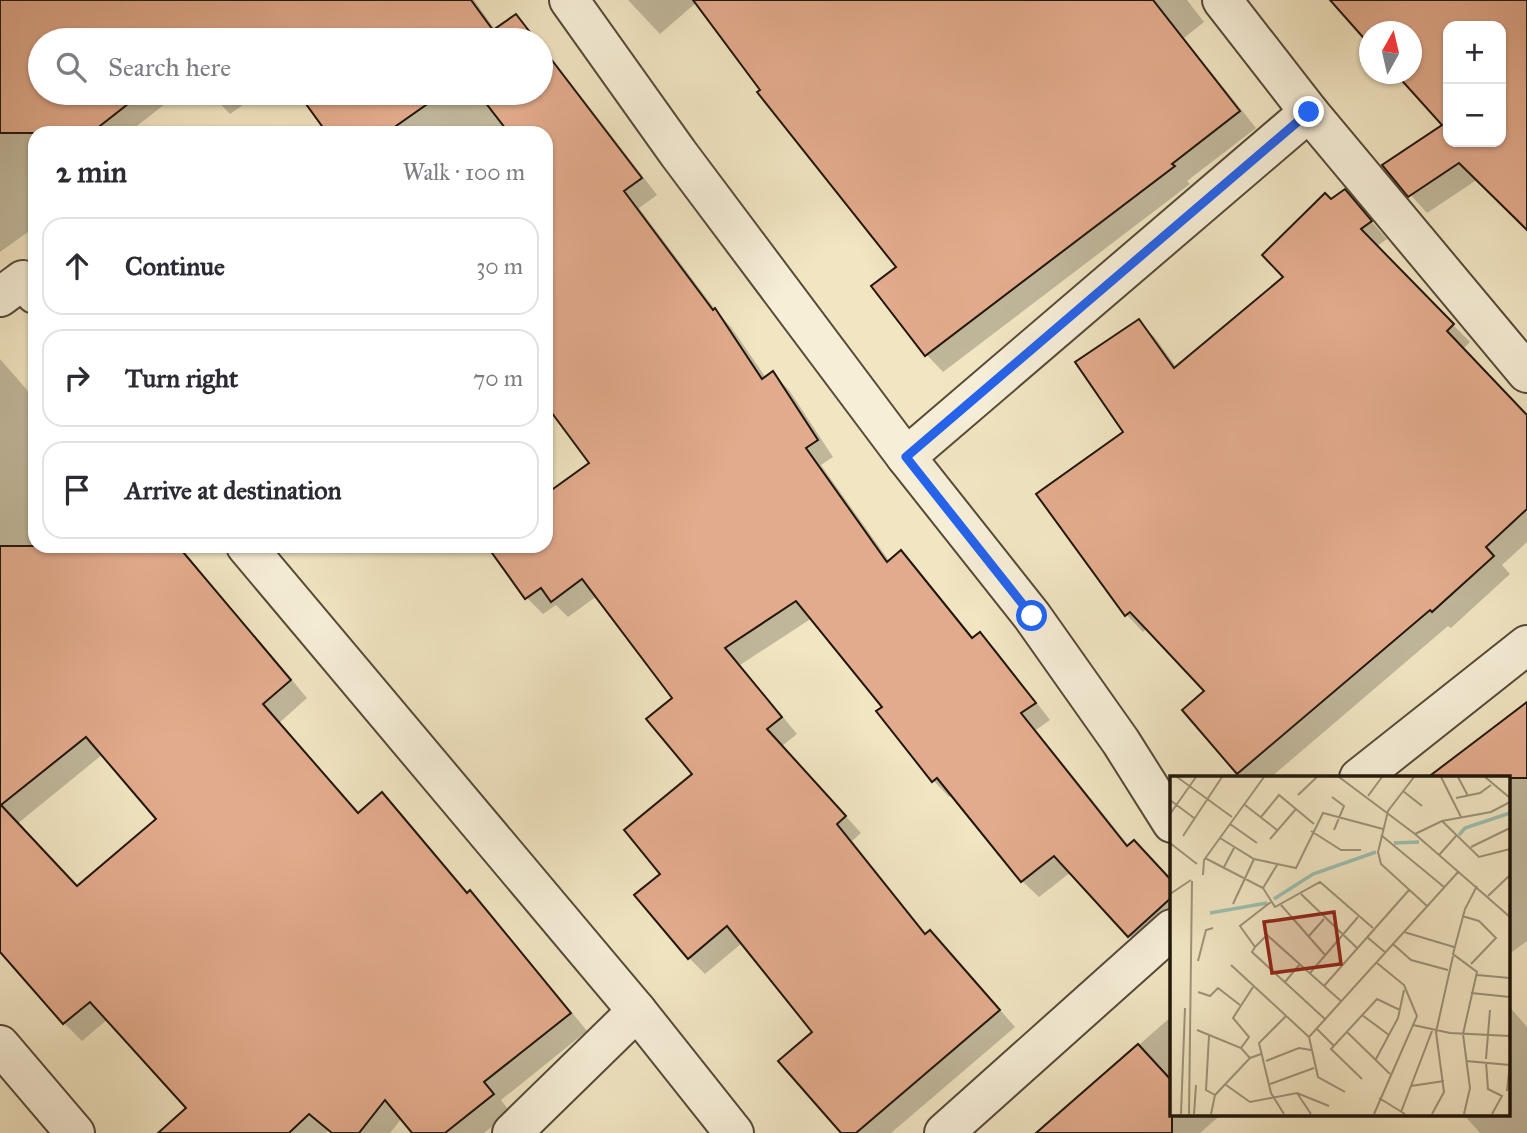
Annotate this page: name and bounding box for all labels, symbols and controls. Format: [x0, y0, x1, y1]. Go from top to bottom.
north arrow [1359, 21, 1422, 84]
map controls [1443, 21, 1506, 147]
button: + [1443, 21, 1506, 84]
search box [28, 28, 553, 105]
icon: search [52, 48, 90, 86]
text: Search here [108, 51, 231, 83]
button: − [1443, 84, 1506, 147]
route end [1293, 96, 1324, 127]
text: 2 min [56, 154, 127, 190]
text: Walk · 100 m [403, 158, 525, 186]
icon: ahead [58, 247, 96, 285]
text: Continue [125, 250, 225, 282]
text: 30 m [476, 252, 523, 280]
icon: right [58, 359, 96, 397]
text: Turn right [125, 362, 238, 394]
text: 70 m [473, 364, 523, 392]
icon: arrive [58, 471, 96, 509]
text: Arrive at destination [125, 474, 342, 506]
route start [1016, 600, 1047, 631]
inset map [1170, 776, 1510, 1116]

